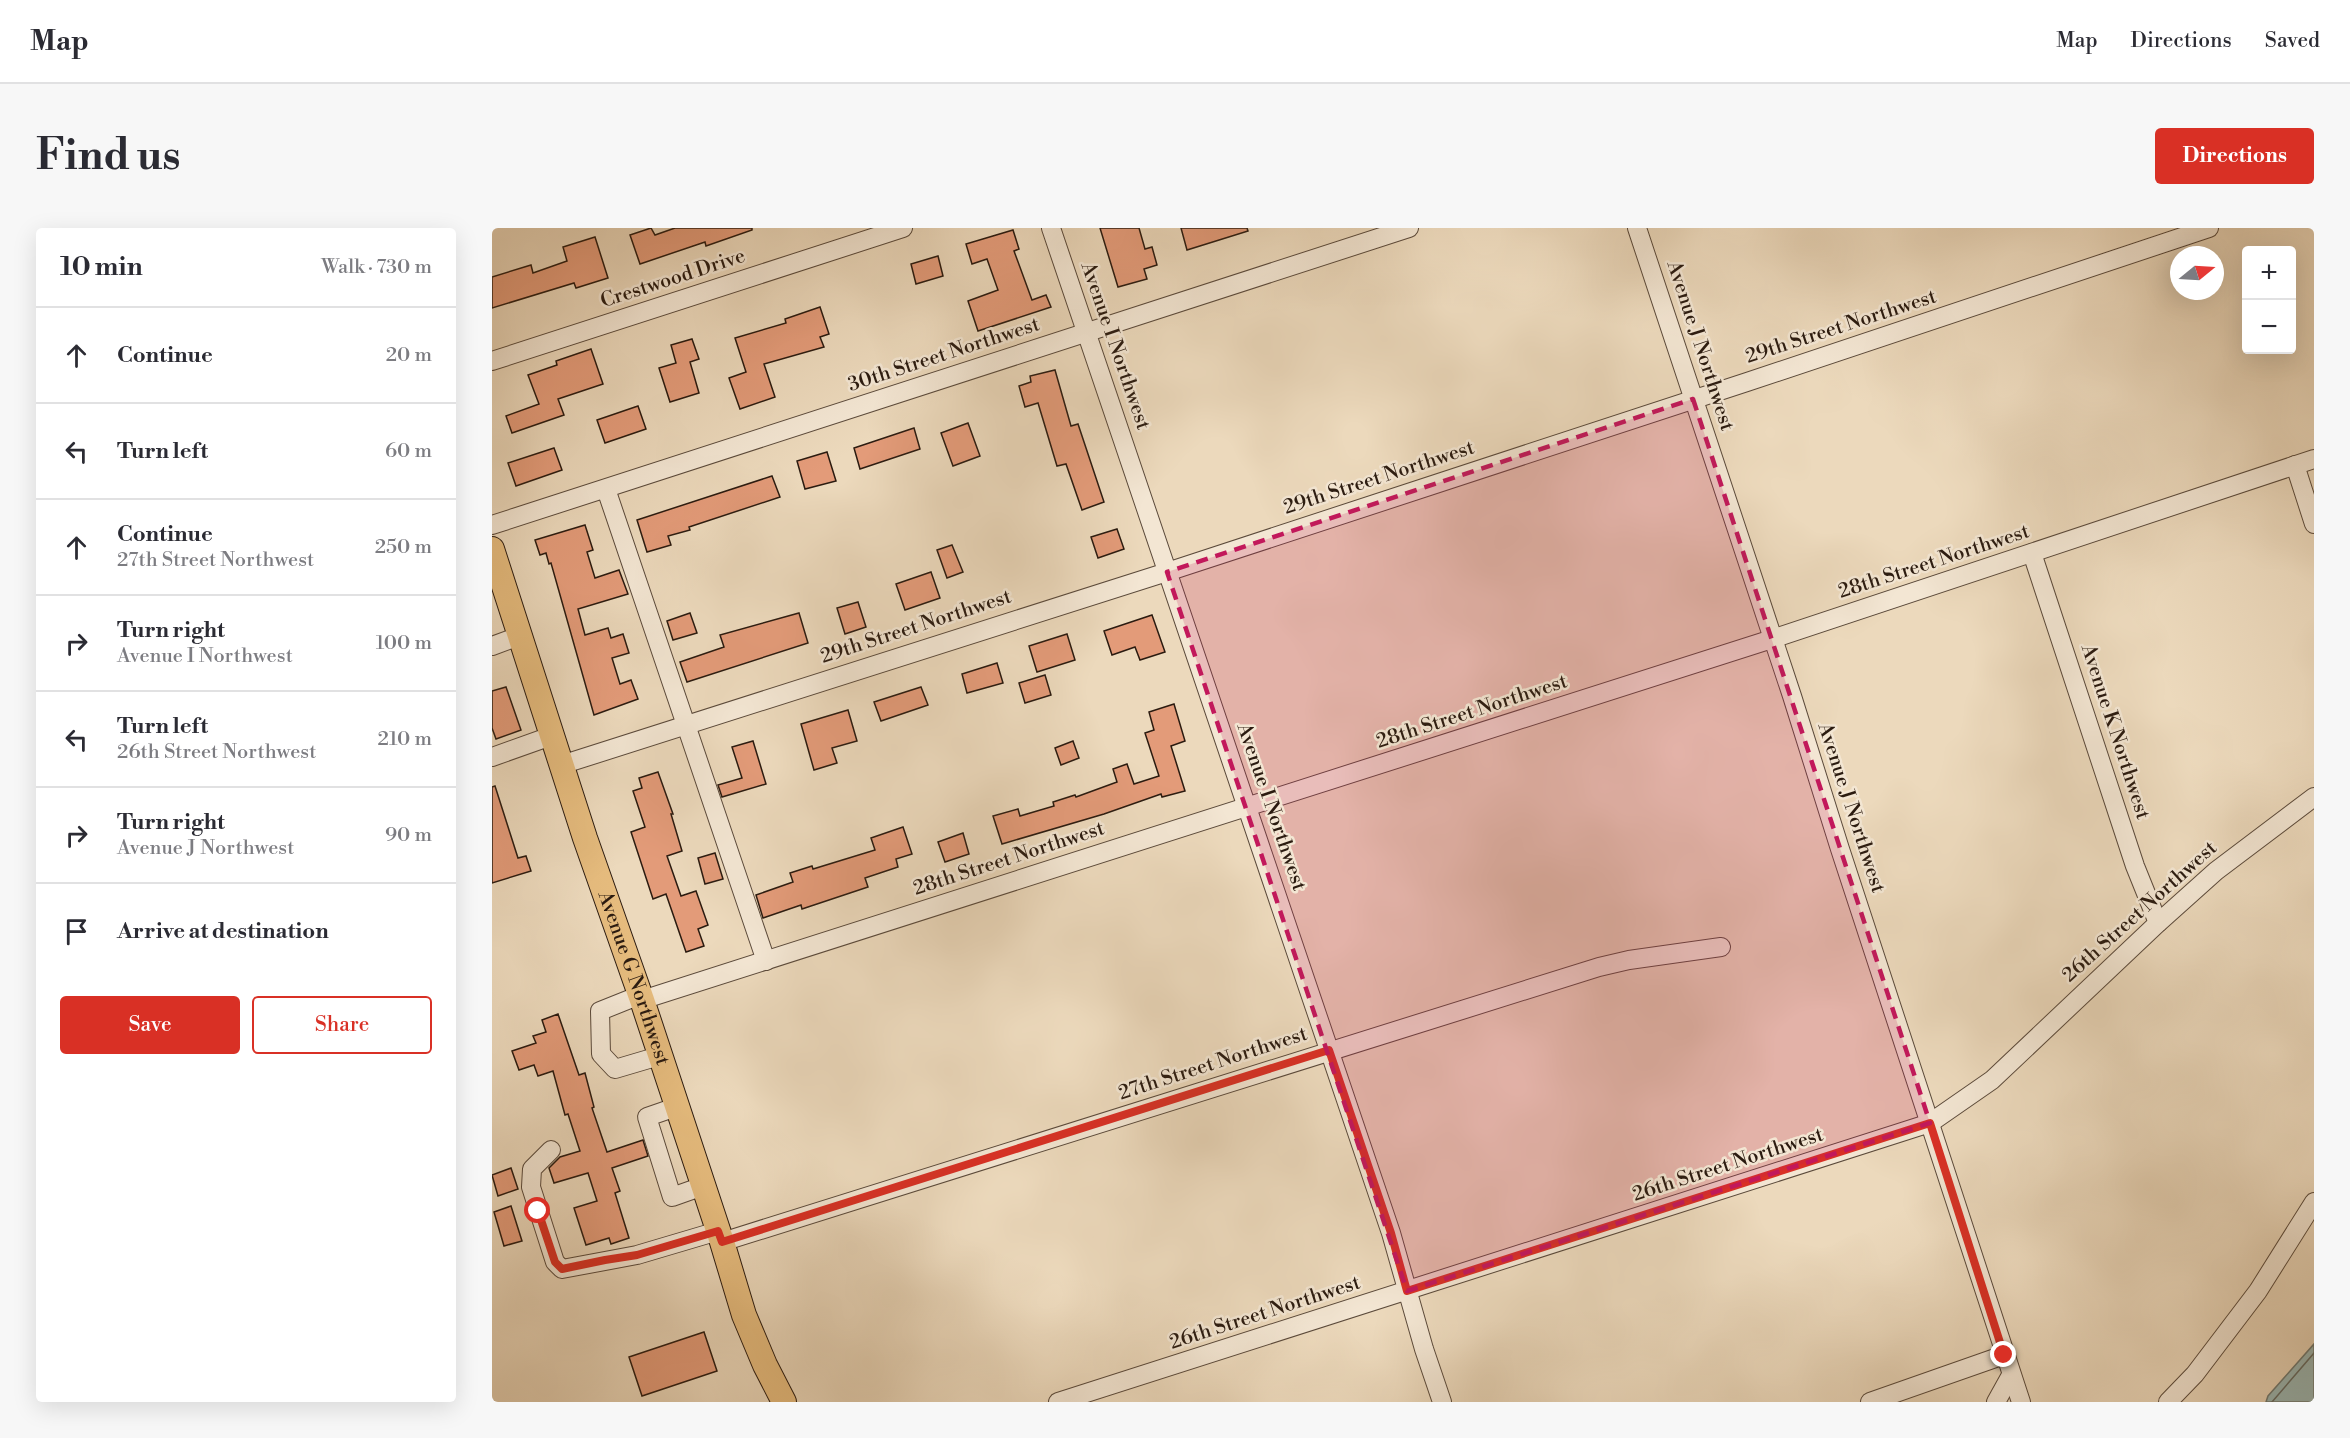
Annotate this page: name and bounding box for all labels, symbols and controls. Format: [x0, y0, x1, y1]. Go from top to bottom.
text: Map [30, 24, 89, 59]
text: Map [2056, 28, 2098, 54]
text: Directions [2131, 28, 2232, 54]
text: Saved [2265, 28, 2320, 54]
button: Directions [2155, 128, 2314, 184]
text: Find us [36, 130, 180, 183]
street label: Crestwood Drive [597, 244, 749, 314]
north arrow [2170, 246, 2224, 300]
map controls [2242, 246, 2296, 354]
button: + [2242, 246, 2296, 300]
text: 10 min [60, 251, 143, 283]
text: Walk · 730 m [321, 255, 432, 280]
street label: Avenue J Northwest [1660, 257, 1739, 434]
street label: Avenue I Northwest [1074, 258, 1155, 433]
street label: 29th Street Northwest [1742, 284, 1940, 370]
button: − [2242, 300, 2296, 354]
street label: 30th Street Northwest [845, 312, 1043, 398]
icon: ahead [60, 339, 93, 372]
text: Continue [117, 342, 213, 369]
text: 20 m [386, 343, 432, 368]
icon: left [60, 435, 93, 468]
street label: 29th Street Northwest [1280, 435, 1478, 521]
text: Turn left [117, 438, 208, 465]
text: 60 m [385, 439, 432, 464]
street label: 28th Street Northwest [1835, 519, 2033, 605]
text: Continue [117, 521, 213, 548]
icon: ahead [60, 531, 93, 564]
text: 250 m [375, 535, 432, 560]
text: 27th Street Northwest [117, 548, 314, 573]
street label: 29th Street Northwest [817, 584, 1015, 670]
text: Turn right [117, 617, 225, 644]
icon: right [60, 627, 93, 660]
text: 100 m [376, 631, 432, 656]
street label: Avenue K Northwest [2075, 640, 2155, 823]
text: Avenue I Northwest [117, 644, 293, 669]
street label: 28th Street Northwest [1373, 669, 1571, 755]
text: Turn left [117, 713, 208, 740]
street label: Avenue I Northwest [1230, 719, 1311, 894]
street label: Avenue J Northwest [1811, 719, 1890, 896]
icon: left [60, 723, 93, 756]
text: 210 m [377, 727, 432, 752]
text: 26th Street Northwest [117, 740, 316, 765]
text: Turn right [117, 809, 225, 836]
street label: 28th Street Northwest [910, 816, 1108, 902]
icon: right [60, 819, 93, 852]
text: 90 m [385, 823, 432, 848]
text: Avenue J Northwest [117, 836, 294, 861]
street label: 26th Street Northwest [2058, 836, 2222, 988]
street label: Avenue G Northwest [592, 887, 675, 1069]
icon: arrive [60, 915, 93, 948]
text: Arrive at destination [117, 918, 329, 945]
button: Save [60, 996, 240, 1054]
button: Share [252, 996, 432, 1054]
street label: 27th Street Northwest [1115, 1022, 1311, 1106]
street label: 26th Street Northwest [1629, 1122, 1827, 1208]
route start [524, 1197, 550, 1223]
street label: 26th Street Northwest [1166, 1270, 1364, 1356]
route end [1990, 1341, 2016, 1367]

